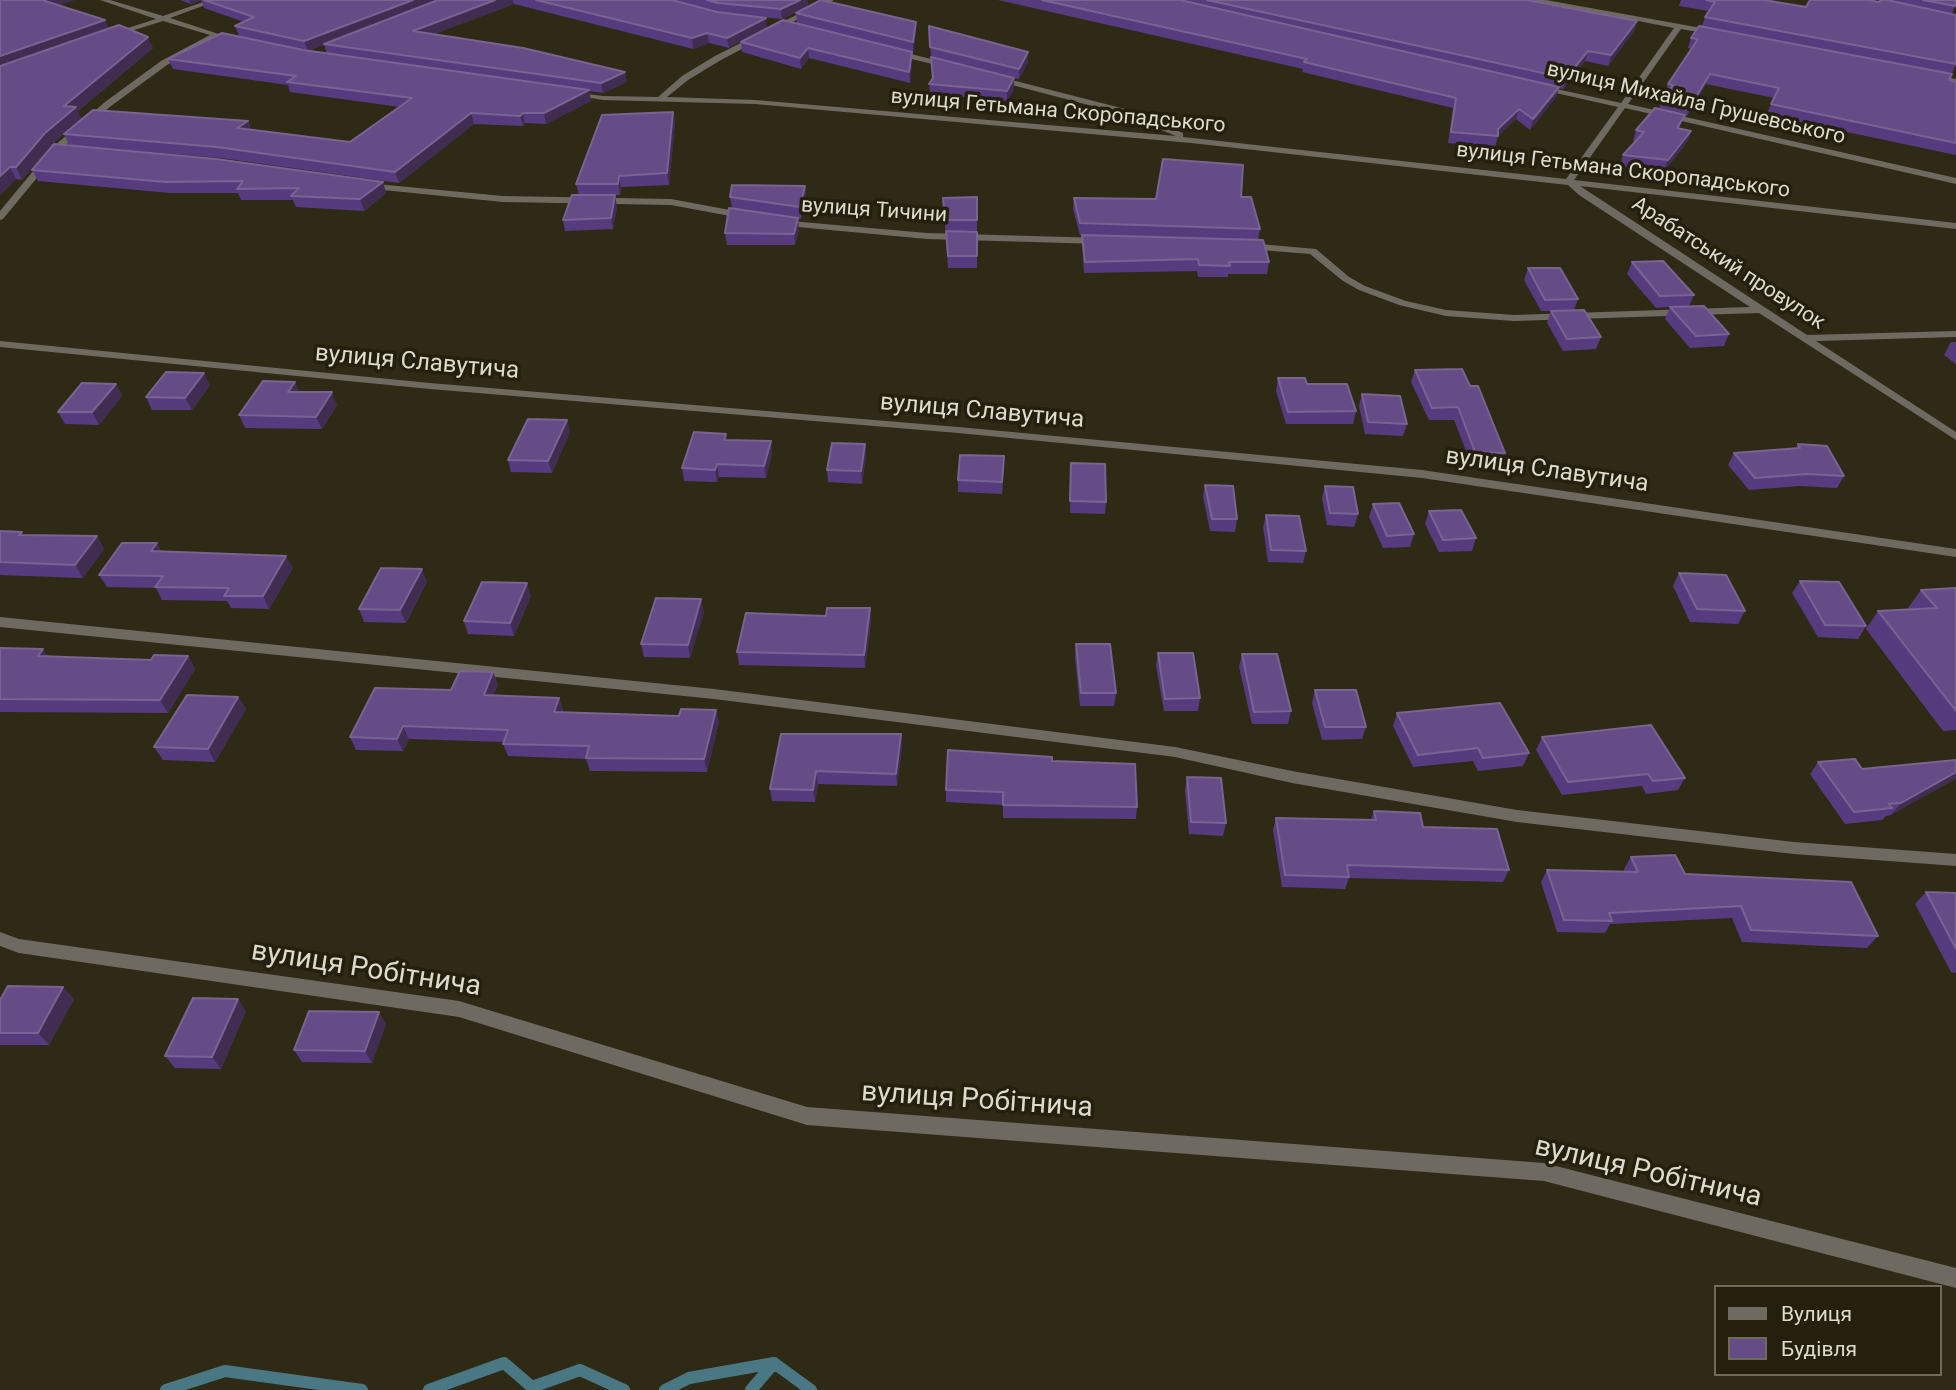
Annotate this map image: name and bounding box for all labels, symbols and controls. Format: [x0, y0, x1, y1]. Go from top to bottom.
street label: вулиця Михайла Грушевського [1544, 57, 1848, 151]
street label: вулиця Гетьмана Скоропадського [890, 85, 1226, 139]
street label: вулиця Гетьмана Скоропадського [1455, 138, 1791, 204]
street label: Арабатський провулок [1627, 192, 1829, 336]
street label: вулиця Тичини [800, 193, 948, 229]
street label: вулиця Славутича [314, 340, 520, 386]
street label: вулиця Славутича [879, 389, 1085, 435]
street label: вулиця Славутича [1444, 442, 1650, 500]
street label: вулиця Робітнича [249, 935, 483, 1005]
street label: вулиця Робітнича [860, 1076, 1094, 1126]
street label: вулиця Робітнича [1531, 1131, 1765, 1215]
legend [1714, 1285, 1942, 1376]
text: Вулиця [1781, 1302, 1852, 1326]
text: Будівля [1781, 1337, 1857, 1361]

